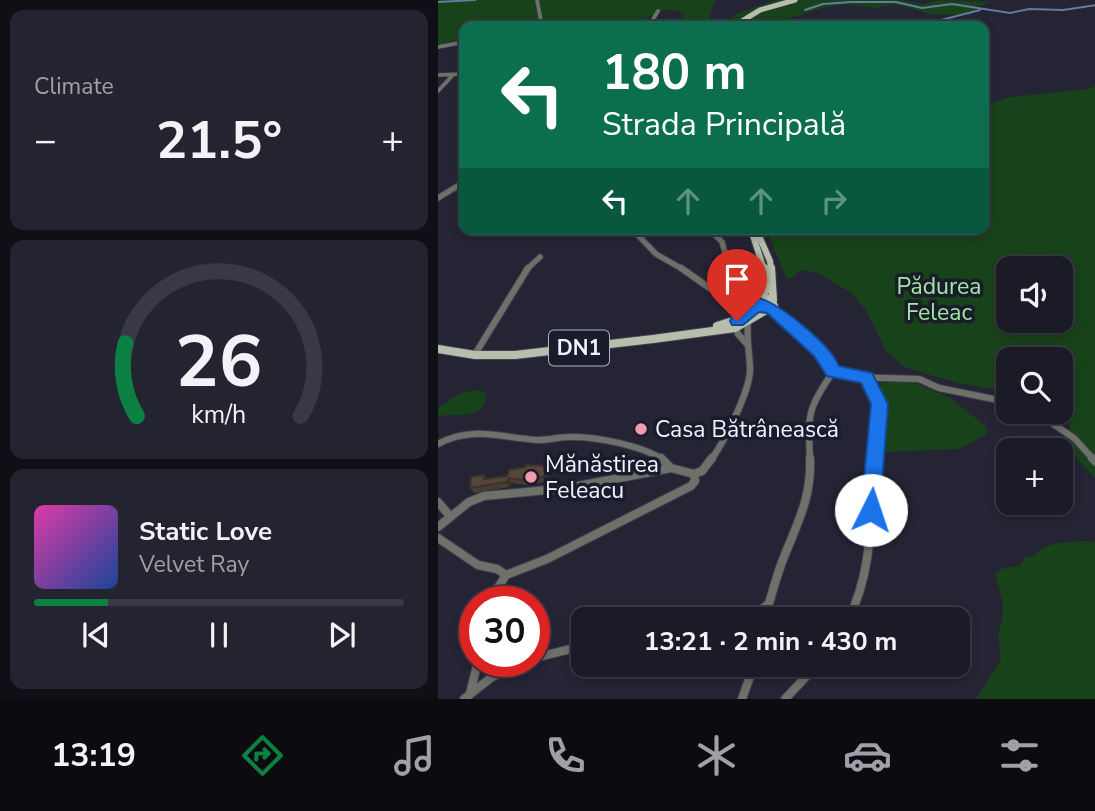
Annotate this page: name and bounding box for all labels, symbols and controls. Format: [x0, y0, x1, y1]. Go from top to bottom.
text: 180 m [602, 39, 746, 106]
icon: left [487, 49, 578, 140]
text: Climate [34, 71, 114, 102]
text: Strada Principală [602, 103, 846, 146]
text: 21.5° [156, 105, 282, 176]
text: − [34, 115, 57, 166]
text: + [381, 115, 404, 166]
icon: left [596, 182, 634, 220]
icon: ahead [669, 182, 707, 220]
icon: ahead [742, 182, 780, 220]
icon: right [815, 182, 853, 220]
pin [707, 249, 767, 321]
map controls [996, 256, 1073, 515]
button: sound [996, 256, 1073, 333]
icon: arrive [718, 260, 756, 298]
park label: Pădurea Feleac [896, 271, 982, 328]
text: 26 [175, 312, 263, 412]
road number: DN1 [549, 330, 609, 366]
button: search [996, 347, 1073, 424]
text: km/h [191, 397, 247, 431]
place label: Casa Bătrânească [655, 414, 839, 445]
marker: Casa Bătrânească [633, 421, 649, 437]
button: + [996, 438, 1073, 515]
place label: Mănăstirea Feleacu [545, 449, 659, 506]
marker: Mănăstirea Feleacu [523, 469, 539, 485]
position arrow [834, 473, 908, 547]
text: Static Love [139, 514, 272, 549]
text: Velvet Ray [139, 549, 249, 580]
speed limit sign: 30 [459, 586, 550, 677]
icon: previous [77, 616, 115, 654]
icon: pause [200, 616, 238, 654]
icon: next [323, 616, 361, 654]
text: 13:21 · 2 min · 430 m [644, 624, 897, 659]
icon: directions [238, 731, 287, 780]
icon: music [390, 731, 439, 780]
icon: phone [541, 731, 590, 780]
icon: climate [692, 731, 741, 780]
icon: car [843, 731, 892, 780]
icon: filters [995, 731, 1044, 780]
text: 13:19 [51, 734, 136, 777]

